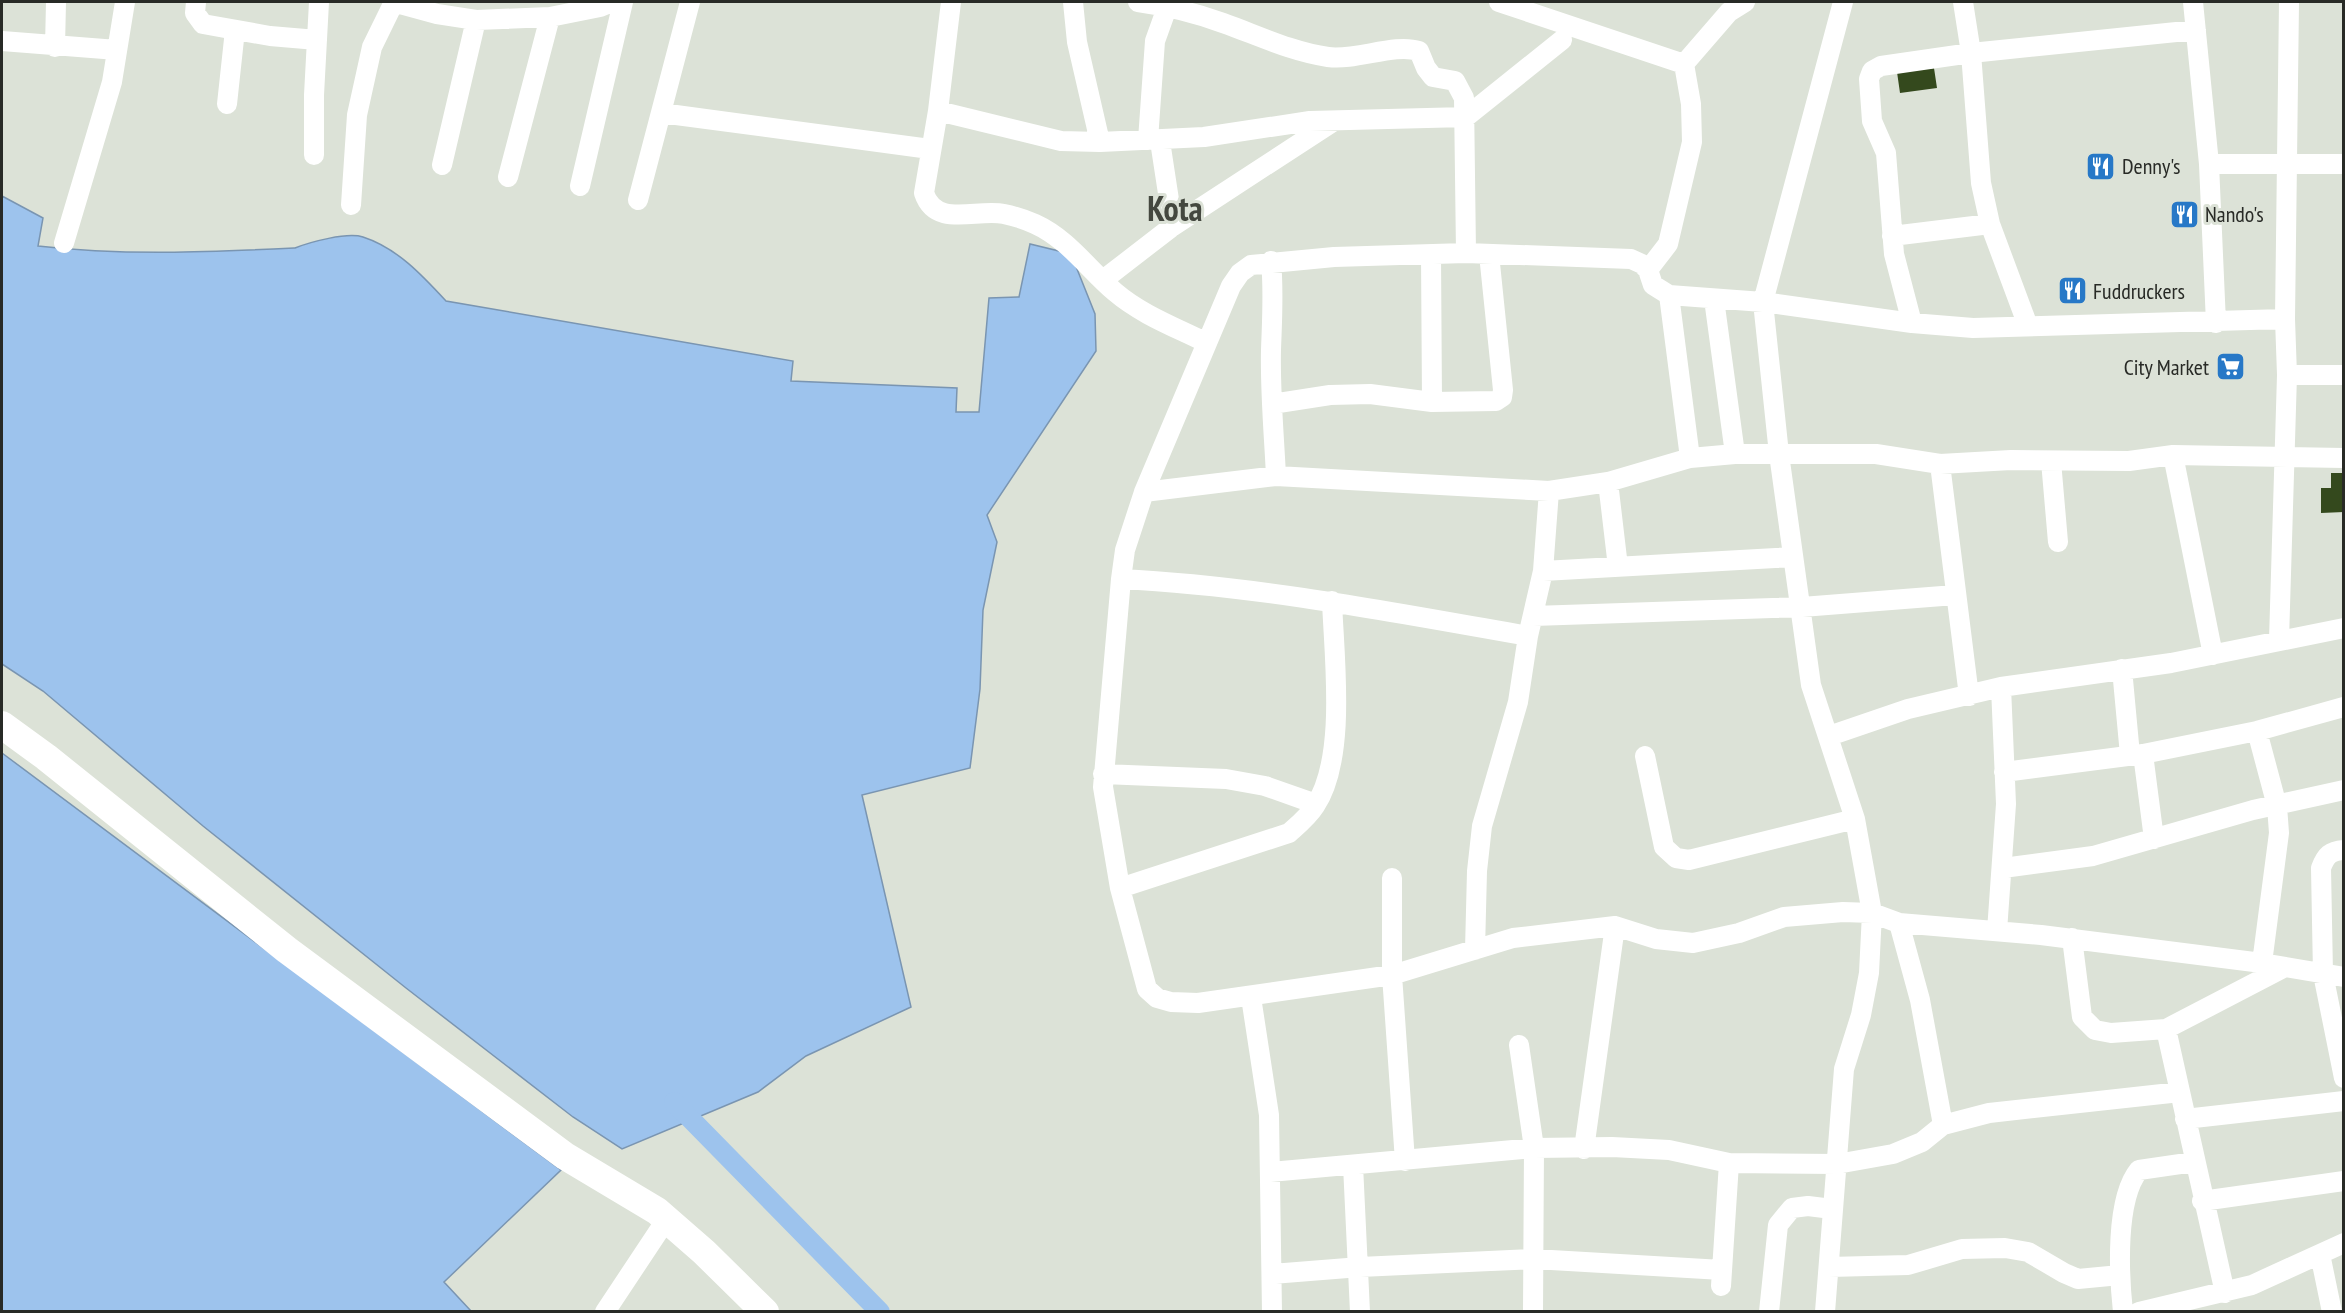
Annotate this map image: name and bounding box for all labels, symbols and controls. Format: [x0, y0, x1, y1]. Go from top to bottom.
restaurant icon: Denny's [2085, 150, 2117, 182]
place label: Denny's [2122, 152, 2181, 180]
district label: Kota [1147, 186, 1203, 230]
restaurant icon: Nando's [2168, 198, 2200, 230]
place label: Nando's [2205, 200, 2264, 228]
restaurant icon: Fuddruckers [2056, 275, 2088, 307]
place label: Fuddruckers [2093, 277, 2185, 305]
supermarket icon: City Market [2214, 351, 2246, 383]
place label: City Market [2124, 353, 2209, 381]

